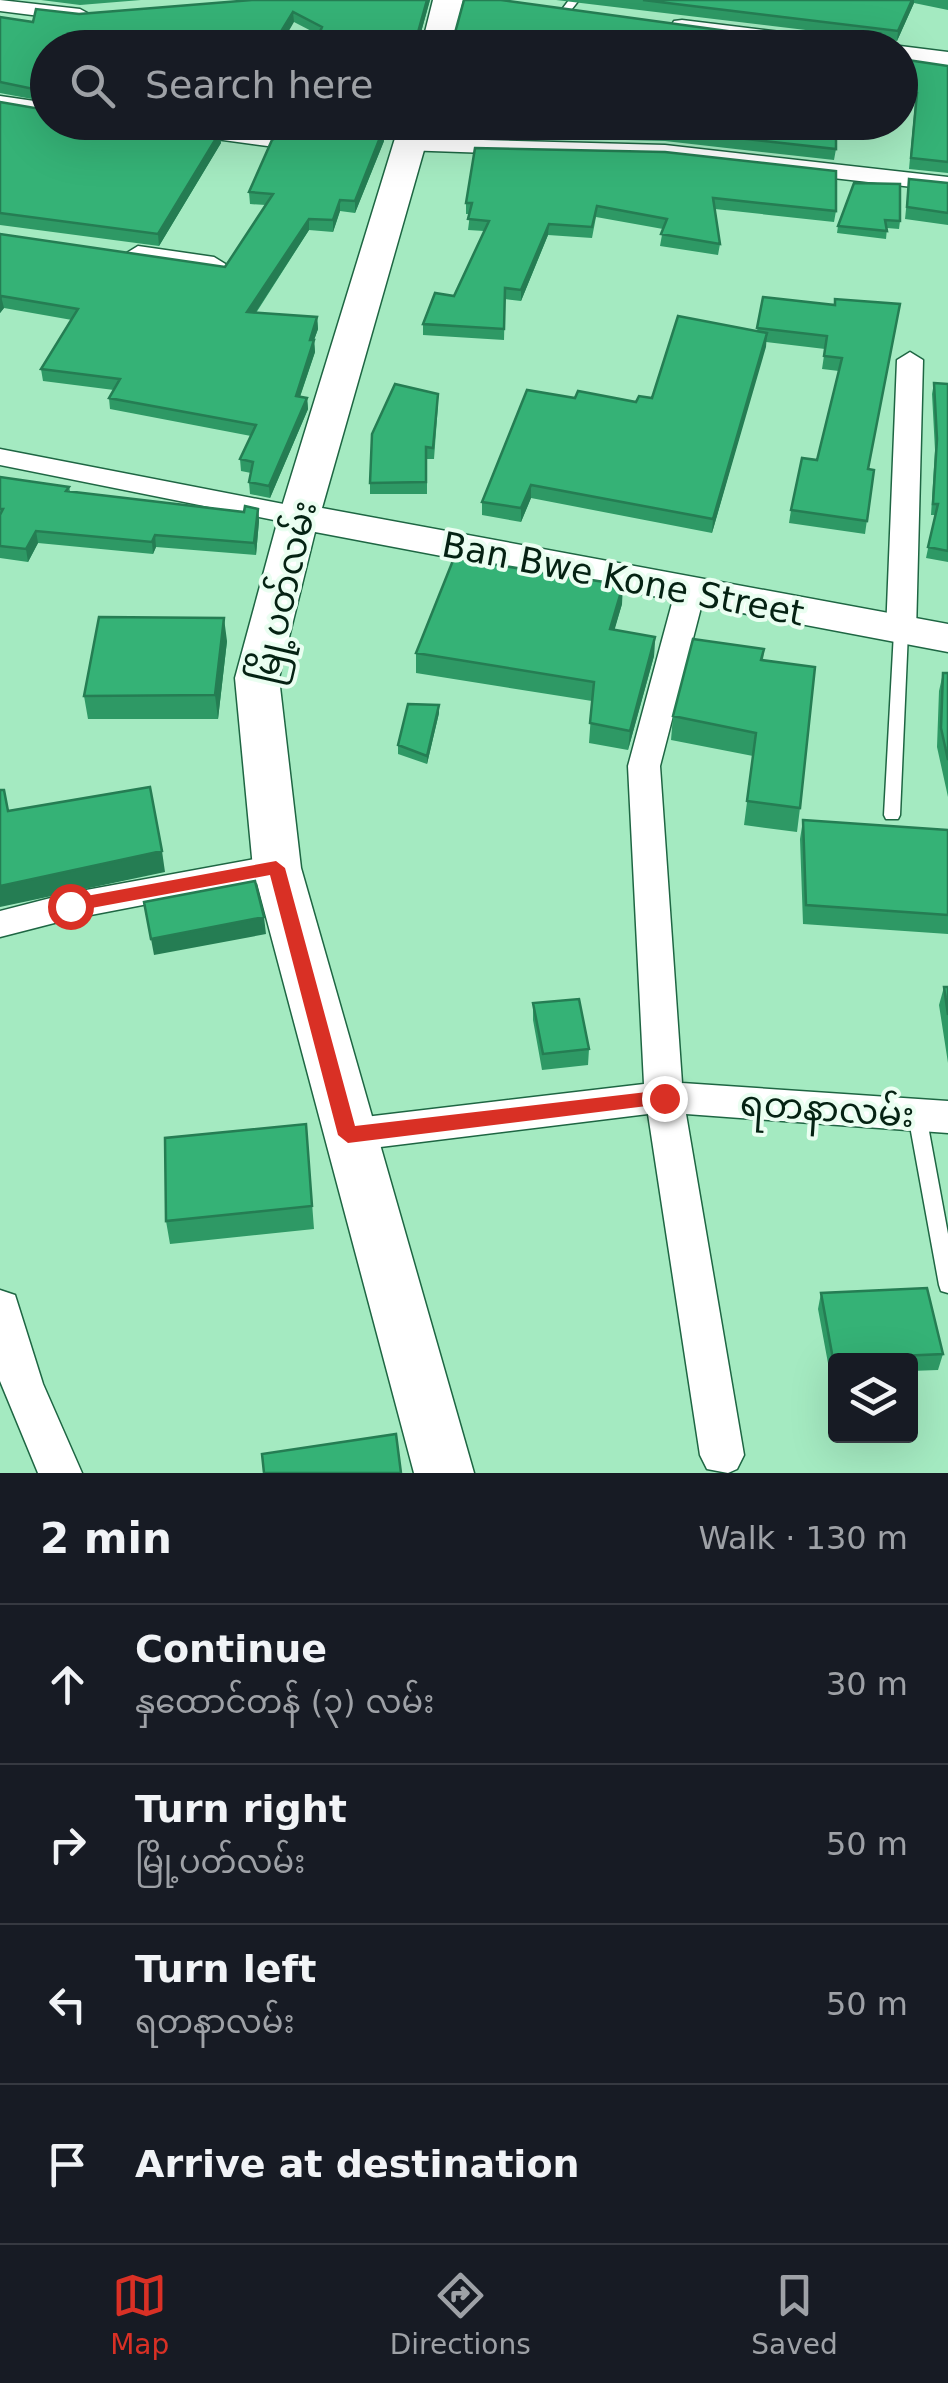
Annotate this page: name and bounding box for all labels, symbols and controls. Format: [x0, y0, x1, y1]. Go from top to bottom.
search box [30, 30, 918, 140]
icon: search [65, 58, 120, 113]
text: Search here [145, 63, 373, 107]
street label: မြို့ပတ်လမ်း [240, 496, 332, 689]
street label: Ban Bwe Kone Street [439, 524, 807, 634]
route start [48, 884, 94, 930]
route end [642, 1076, 688, 1122]
street label: ရတနာလမ်း [738, 1079, 916, 1143]
map controls [828, 1353, 918, 1443]
button: layers [828, 1353, 918, 1443]
text: 2 min [40, 1514, 172, 1563]
text: Walk · 130 m [698, 1519, 908, 1557]
text: Continue [135, 1627, 327, 1671]
icon: ahead [40, 1657, 95, 1712]
text: 30 m [826, 1665, 908, 1703]
text: နှထောင်တန် (၃) လမ်း [135, 1683, 434, 1721]
text: Turn right [135, 1787, 347, 1831]
icon: right [40, 1817, 95, 1872]
text: 50 m [826, 1825, 908, 1863]
text: မြို့ပတ်လမ်း [135, 1843, 305, 1881]
text: Turn left [135, 1947, 316, 1991]
icon: left [40, 1977, 95, 2032]
text: 50 m [826, 1985, 908, 2023]
text: ရတနာလမ်း [135, 2003, 295, 2041]
icon: arrive [40, 2137, 95, 2192]
text: Arrive at destination [135, 2142, 580, 2186]
tab: Map [110, 2268, 169, 2361]
tab: Directions [390, 2268, 531, 2361]
tab: Saved [751, 2268, 838, 2361]

